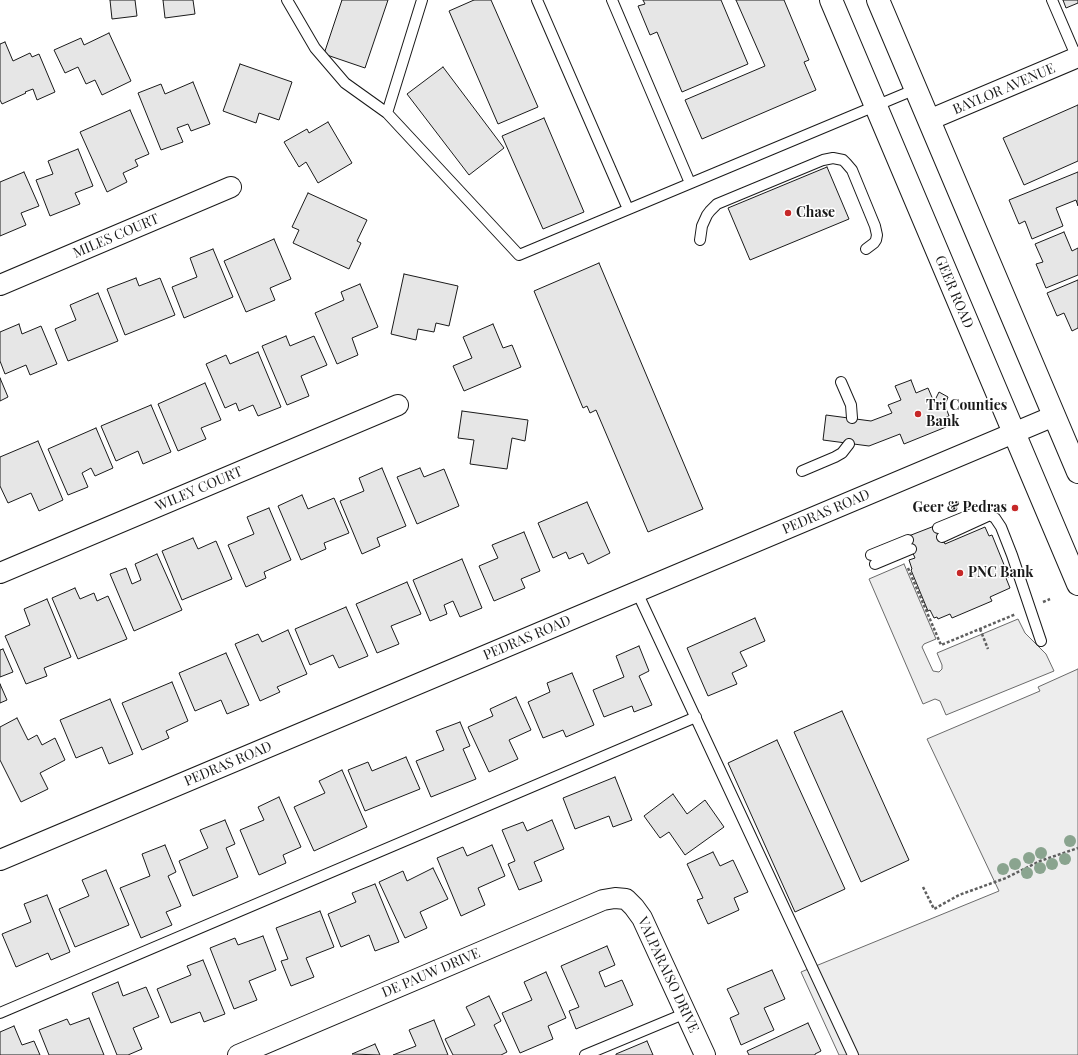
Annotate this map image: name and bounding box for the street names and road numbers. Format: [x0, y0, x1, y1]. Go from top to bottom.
street label: BAYLOR AVENUE [950, 60, 1058, 118]
street label: MILES COURT [70, 210, 162, 262]
street label: GEER ROAD [931, 253, 977, 331]
street label: WILEY COURT [153, 463, 245, 515]
street label: PEDRAS ROAD [780, 486, 872, 538]
street label: PEDRAS ROAD [481, 612, 573, 664]
street label: PEDRAS ROAD [182, 738, 274, 790]
street label: VALPARAISO DRIVE [634, 914, 702, 1036]
street label: DE PAUW DRIVE [379, 945, 483, 1001]

